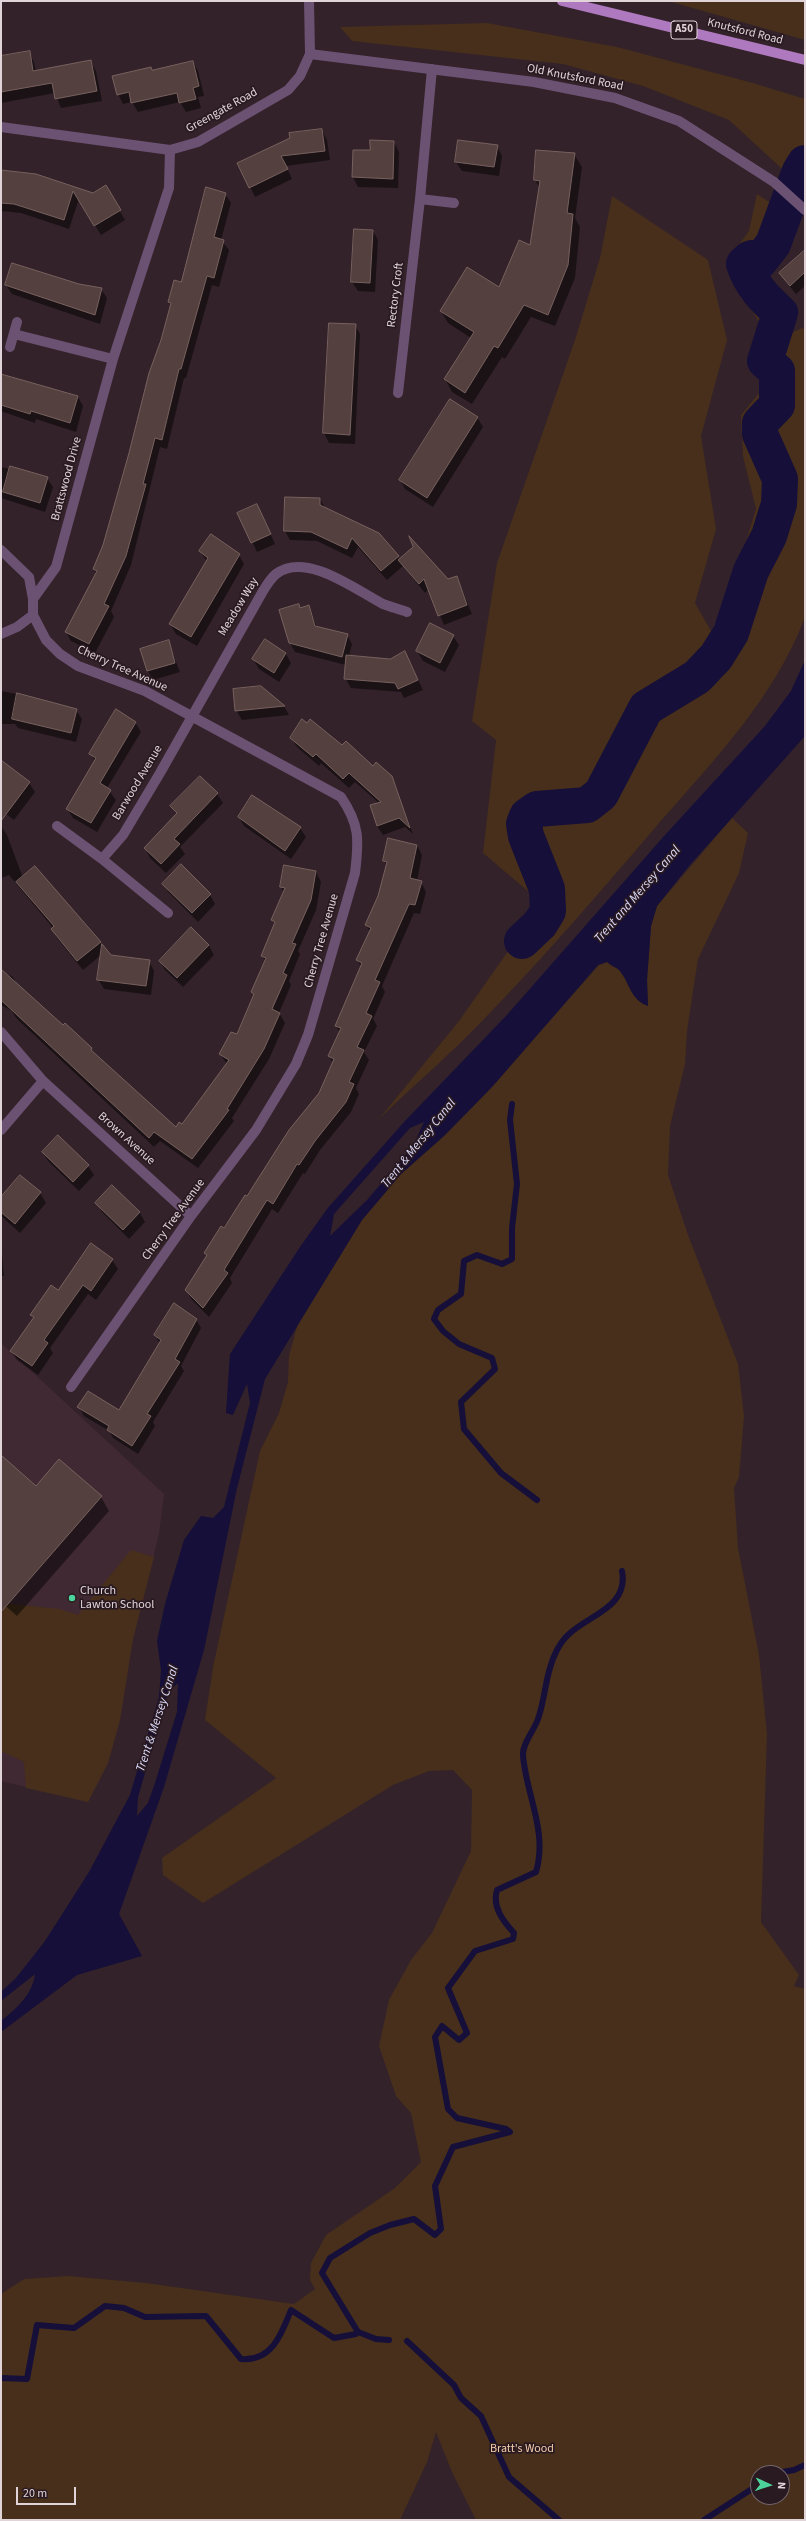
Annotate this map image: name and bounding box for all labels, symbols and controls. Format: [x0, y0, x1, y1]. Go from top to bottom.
street label: Knutsford Road [706, 16, 784, 48]
road number: A50 [671, 21, 697, 39]
street label: Old Knutsford Road [526, 62, 624, 94]
street label: Greengate Road [184, 85, 260, 137]
street label: Rectory Croft [385, 262, 407, 328]
street label: Brattswood Drive [49, 435, 85, 523]
street label: Meadow Way [216, 575, 262, 639]
street label: Cherry Tree Avenue [75, 643, 169, 695]
street label: Barwood Avenue [110, 743, 166, 823]
water label: Trent and Mersey Canal [592, 843, 684, 947]
street label: Cherry Tree Avenue [302, 892, 342, 990]
water label: Trent & Mersey Canal [378, 1096, 460, 1192]
street label: Brown Avenue [94, 1110, 158, 1168]
street label: Cherry Tree Avenue [140, 1176, 208, 1264]
place label: Church Lawton School [80, 1584, 154, 1612]
marker: Church Lawton School [67, 1593, 77, 1603]
water label: Trent & Mersey Canal [133, 1664, 183, 1774]
park label: Bratt's Wood [490, 2442, 554, 2456]
north arrow [750, 2465, 790, 2505]
scale bar [18, 2479, 78, 2505]
text: N [774, 2482, 789, 2490]
text: 20 m [23, 2485, 47, 2502]

